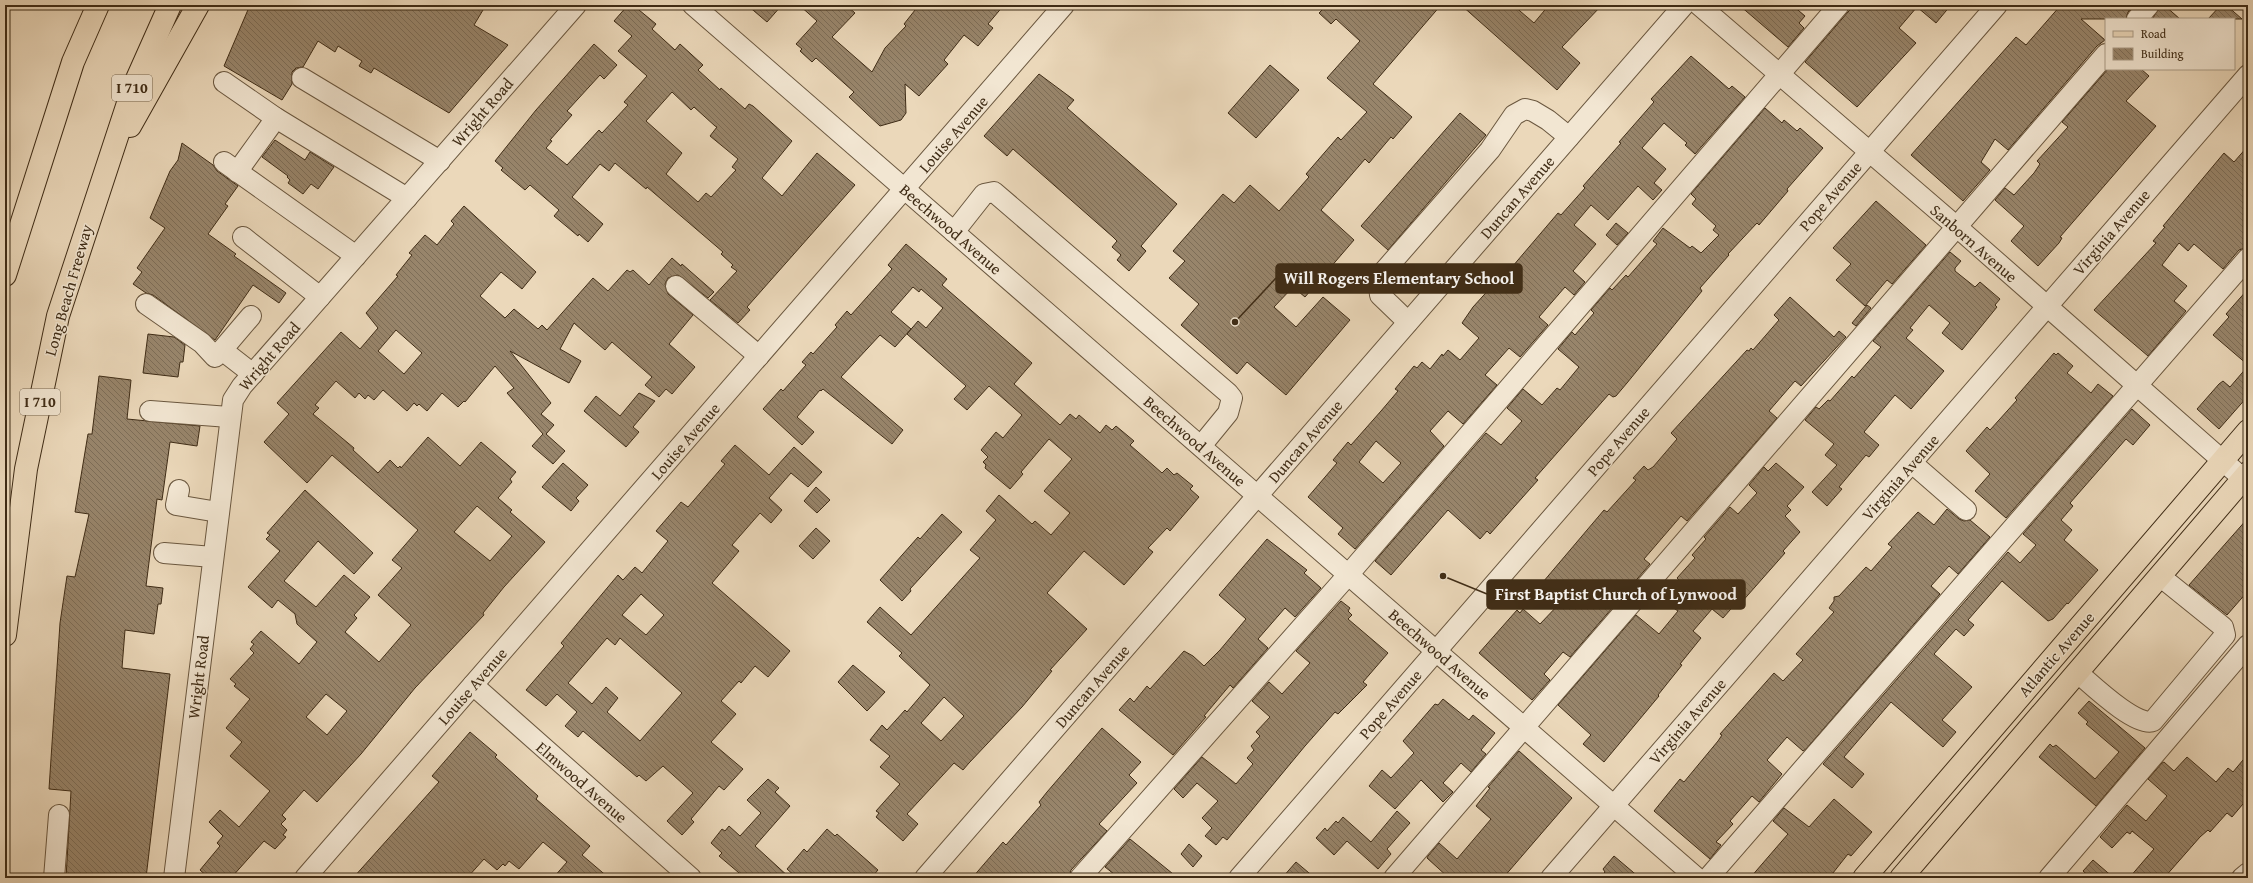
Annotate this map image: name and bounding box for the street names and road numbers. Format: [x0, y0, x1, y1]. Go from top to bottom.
street label: Wright Road [445, 72, 519, 152]
road number: I 710 [112, 75, 152, 101]
street label: Louise Avenue [913, 90, 993, 178]
street label: Duncan Avenue [1474, 150, 1560, 244]
street label: Pope Avenue [1793, 156, 1867, 236]
street label: Beechwood Avenue [895, 178, 1007, 280]
street label: Virginia Avenue [2067, 183, 2155, 281]
street label: Sanborn Avenue [1925, 198, 2023, 288]
street label: Long Beach Freeway [38, 221, 98, 359]
street label: Wright Road [232, 316, 306, 396]
road number: I 710 [20, 389, 60, 415]
street label: Beechwood Avenue [1139, 390, 1251, 492]
street label: Duncan Avenue [1262, 394, 1348, 488]
street label: Louise Avenue [645, 397, 725, 485]
street label: Pope Avenue [1581, 401, 1655, 481]
street label: Virginia Avenue [1856, 428, 1944, 526]
street label: Beechwood Avenue [1384, 603, 1496, 705]
street label: Atlantic Avenue [2012, 606, 2100, 702]
street label: Wright Road [181, 633, 215, 720]
street label: Duncan Avenue [1049, 639, 1135, 733]
street label: Louise Avenue [432, 642, 512, 730]
street label: Pope Avenue [1353, 664, 1427, 744]
street label: Virginia Avenue [1643, 672, 1731, 770]
street label: Elmwood Avenue [531, 735, 633, 829]

